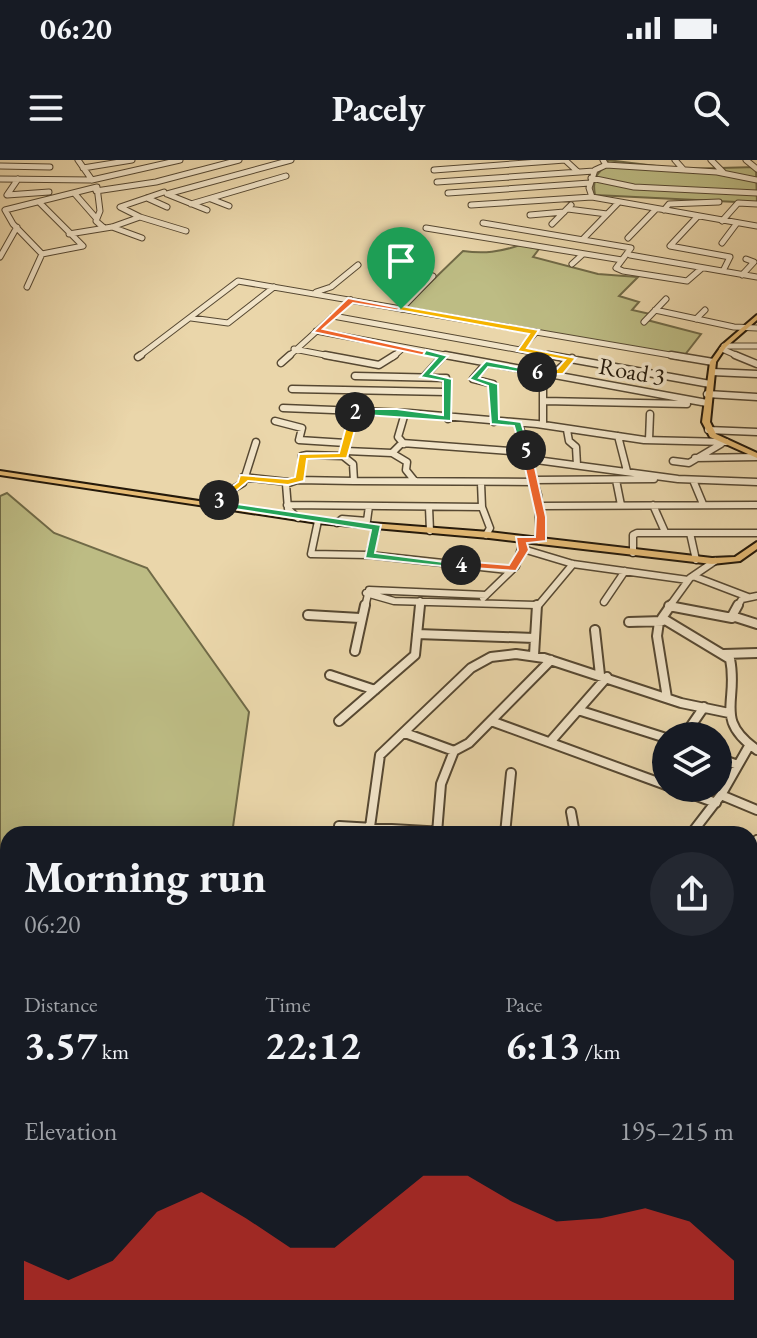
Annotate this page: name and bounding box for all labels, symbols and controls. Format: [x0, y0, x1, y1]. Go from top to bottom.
text: 06:20 [40, 9, 112, 48]
text: Pacely [332, 85, 425, 132]
icon: menu [24, 86, 68, 130]
icon: search [689, 86, 733, 130]
pin [367, 227, 435, 309]
icon: arrive [379, 239, 423, 283]
street label: Road 3 [597, 350, 667, 392]
pin: 6 [517, 352, 557, 392]
text: 6 [531, 357, 543, 386]
pin: 2 [335, 392, 375, 432]
text: 2 [349, 397, 361, 426]
pin: 5 [506, 430, 546, 470]
text: 5 [520, 435, 532, 464]
pin: 3 [199, 480, 239, 520]
text: 3 [213, 485, 225, 514]
pin: 4 [441, 545, 481, 585]
text: 4 [455, 550, 467, 579]
map controls [652, 722, 732, 802]
button: layers [652, 722, 732, 802]
text: Morning run [24, 848, 266, 905]
button: share [650, 852, 734, 936]
text: 06:20 [24, 907, 80, 941]
text: Distance [24, 990, 97, 1019]
text: Time [265, 990, 310, 1019]
text: Pace [505, 990, 542, 1019]
text: 3.57 [24, 1019, 97, 1071]
text: 22:12 [265, 1019, 361, 1071]
text: 6:13 [505, 1019, 580, 1071]
text: km [97, 1037, 129, 1066]
text: /km [580, 1037, 621, 1066]
text: Elevation [24, 1114, 118, 1148]
text: 195–215 m [619, 1114, 734, 1148]

